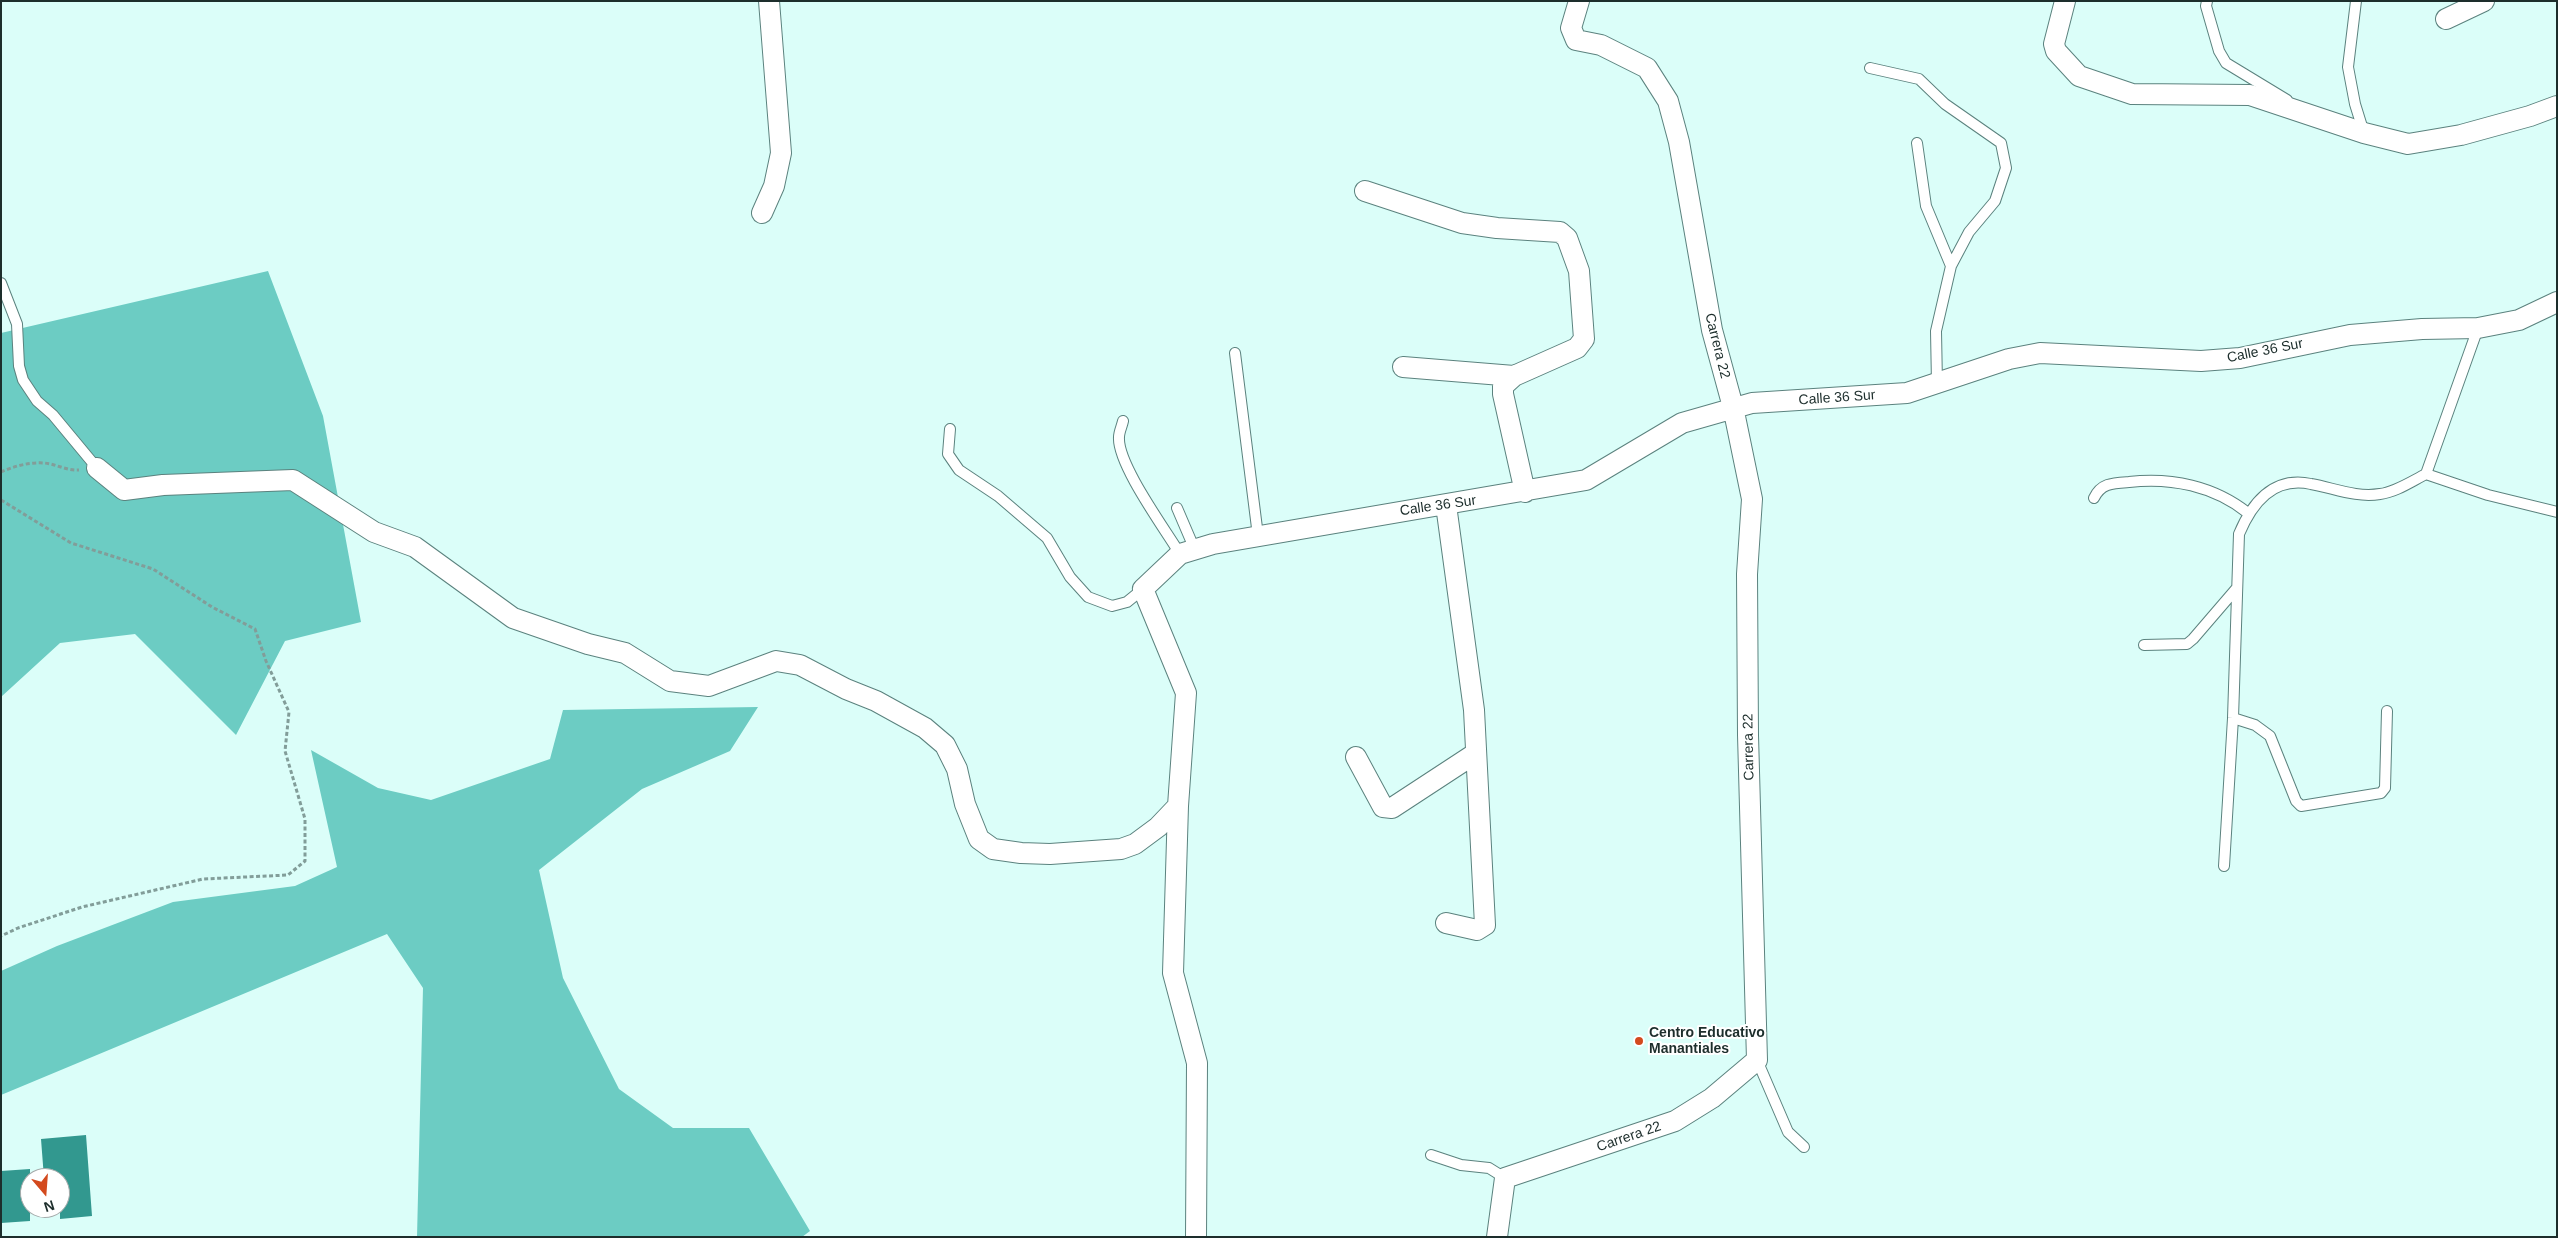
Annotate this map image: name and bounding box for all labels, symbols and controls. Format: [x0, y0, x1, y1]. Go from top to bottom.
street label: Carrera 22 [1701, 312, 1733, 380]
street label: Calle 36 Sur [2226, 335, 2304, 367]
street label: Calle 36 Sur [1798, 387, 1876, 409]
street label: Calle 36 Sur [1399, 492, 1477, 520]
street label: Carrera 22 [1740, 713, 1758, 781]
place label: Centro Educativo Manantiales [1649, 1025, 1765, 1058]
marker: Centro Educativo Manantiales [1633, 1035, 1645, 1047]
street label: Carrera 22 [1595, 1118, 1663, 1156]
north arrow [20, 1168, 70, 1218]
text: N [42, 1197, 57, 1215]

